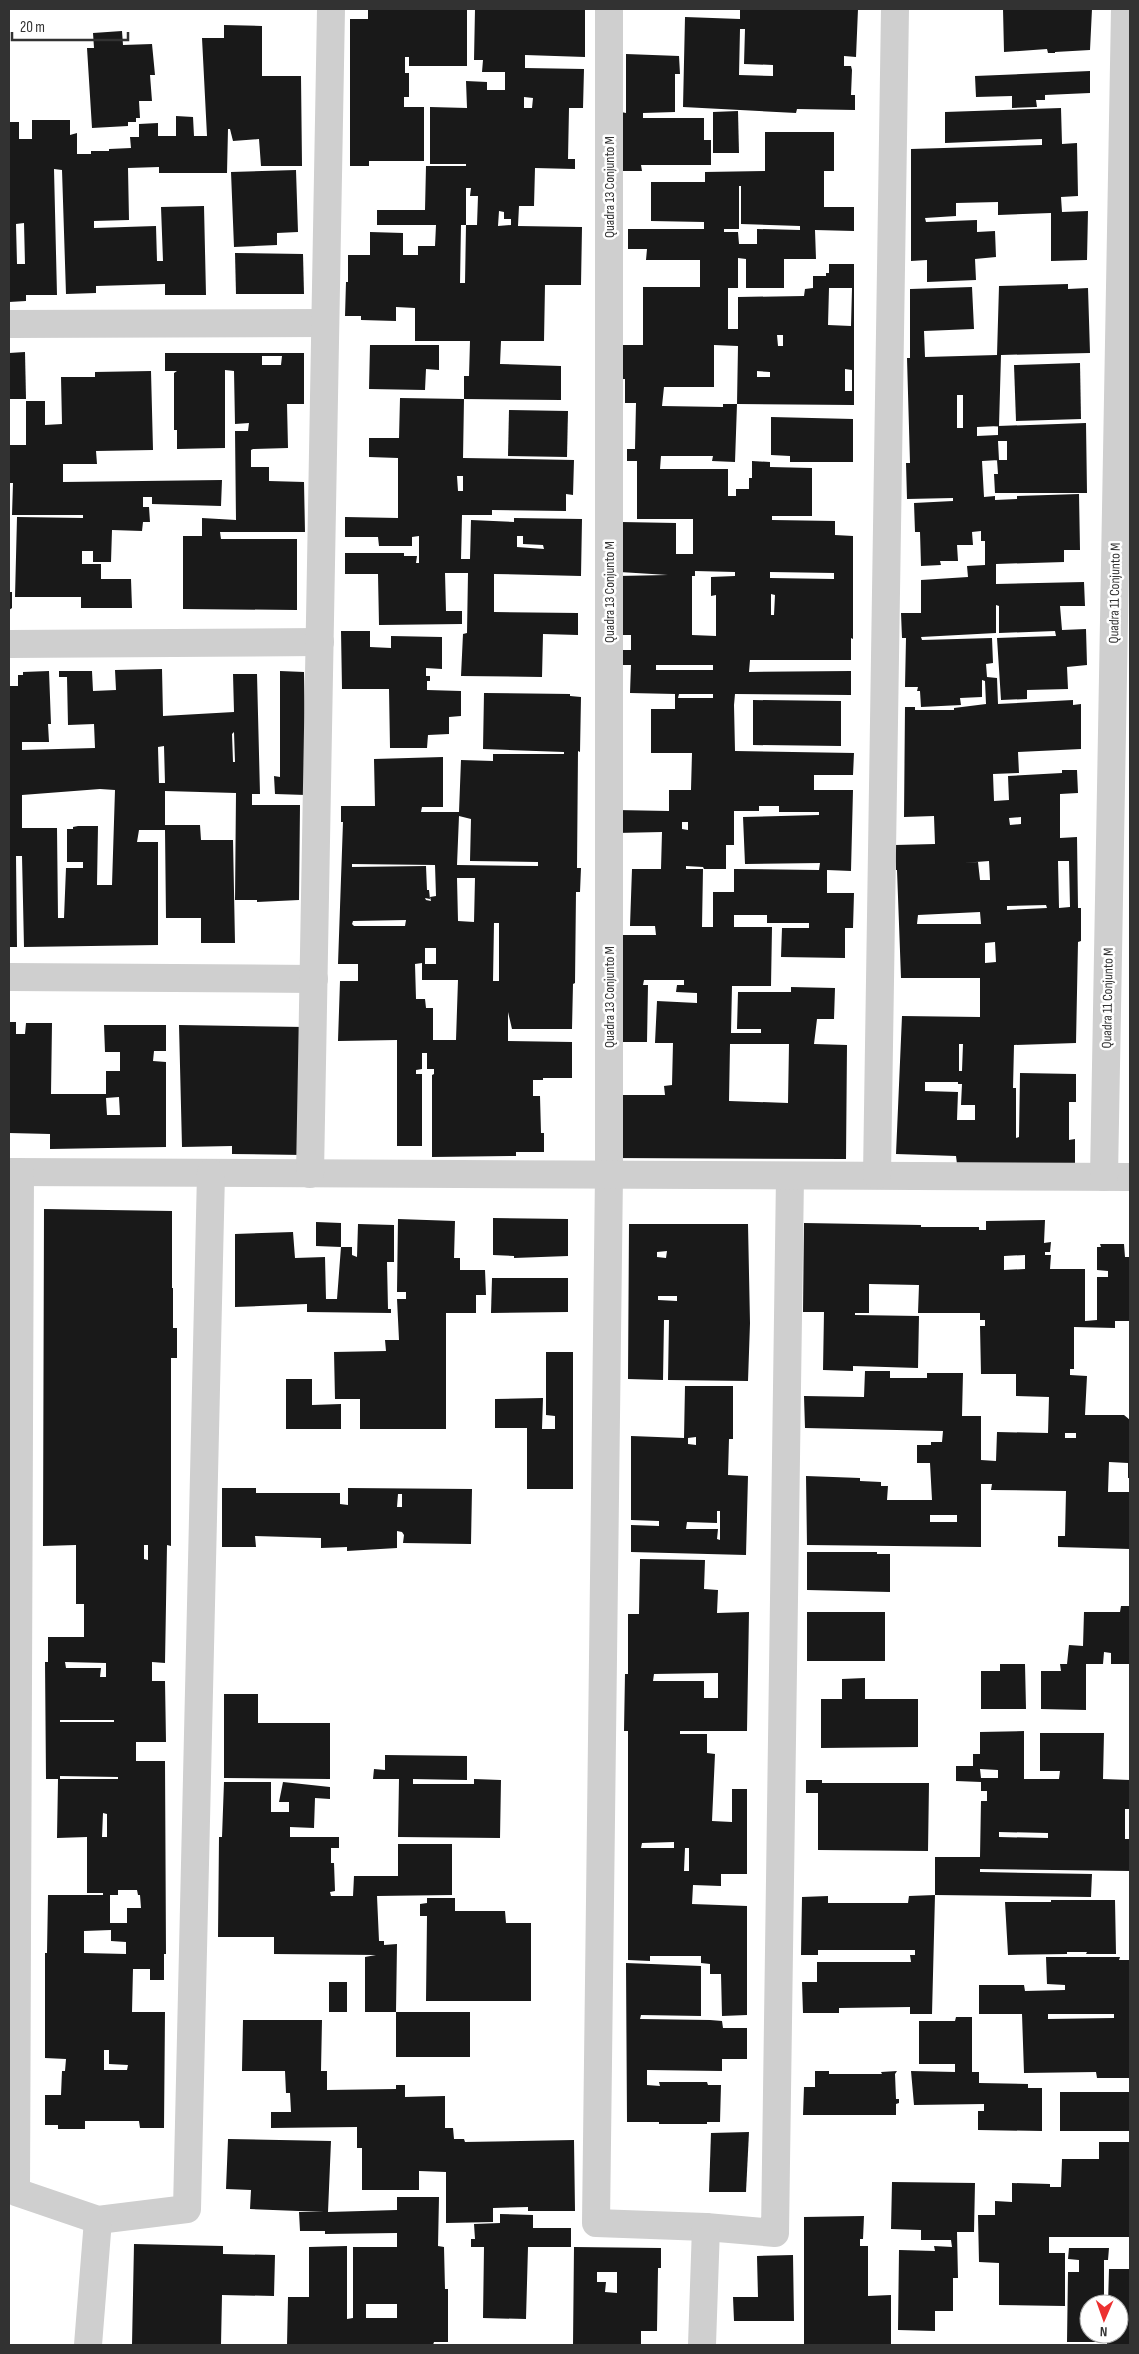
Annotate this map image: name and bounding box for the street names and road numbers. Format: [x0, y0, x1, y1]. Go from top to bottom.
street label: Quadra 13 Conjunto M [601, 136, 618, 238]
street label: Quadra 13 Conjunto M [601, 541, 618, 643]
street label: Quadra 11 Conjunto M [1105, 542, 1124, 644]
street label: Quadra 13 Conjunto M [601, 946, 618, 1048]
street label: Quadra 11 Conjunto M [1098, 947, 1117, 1049]

